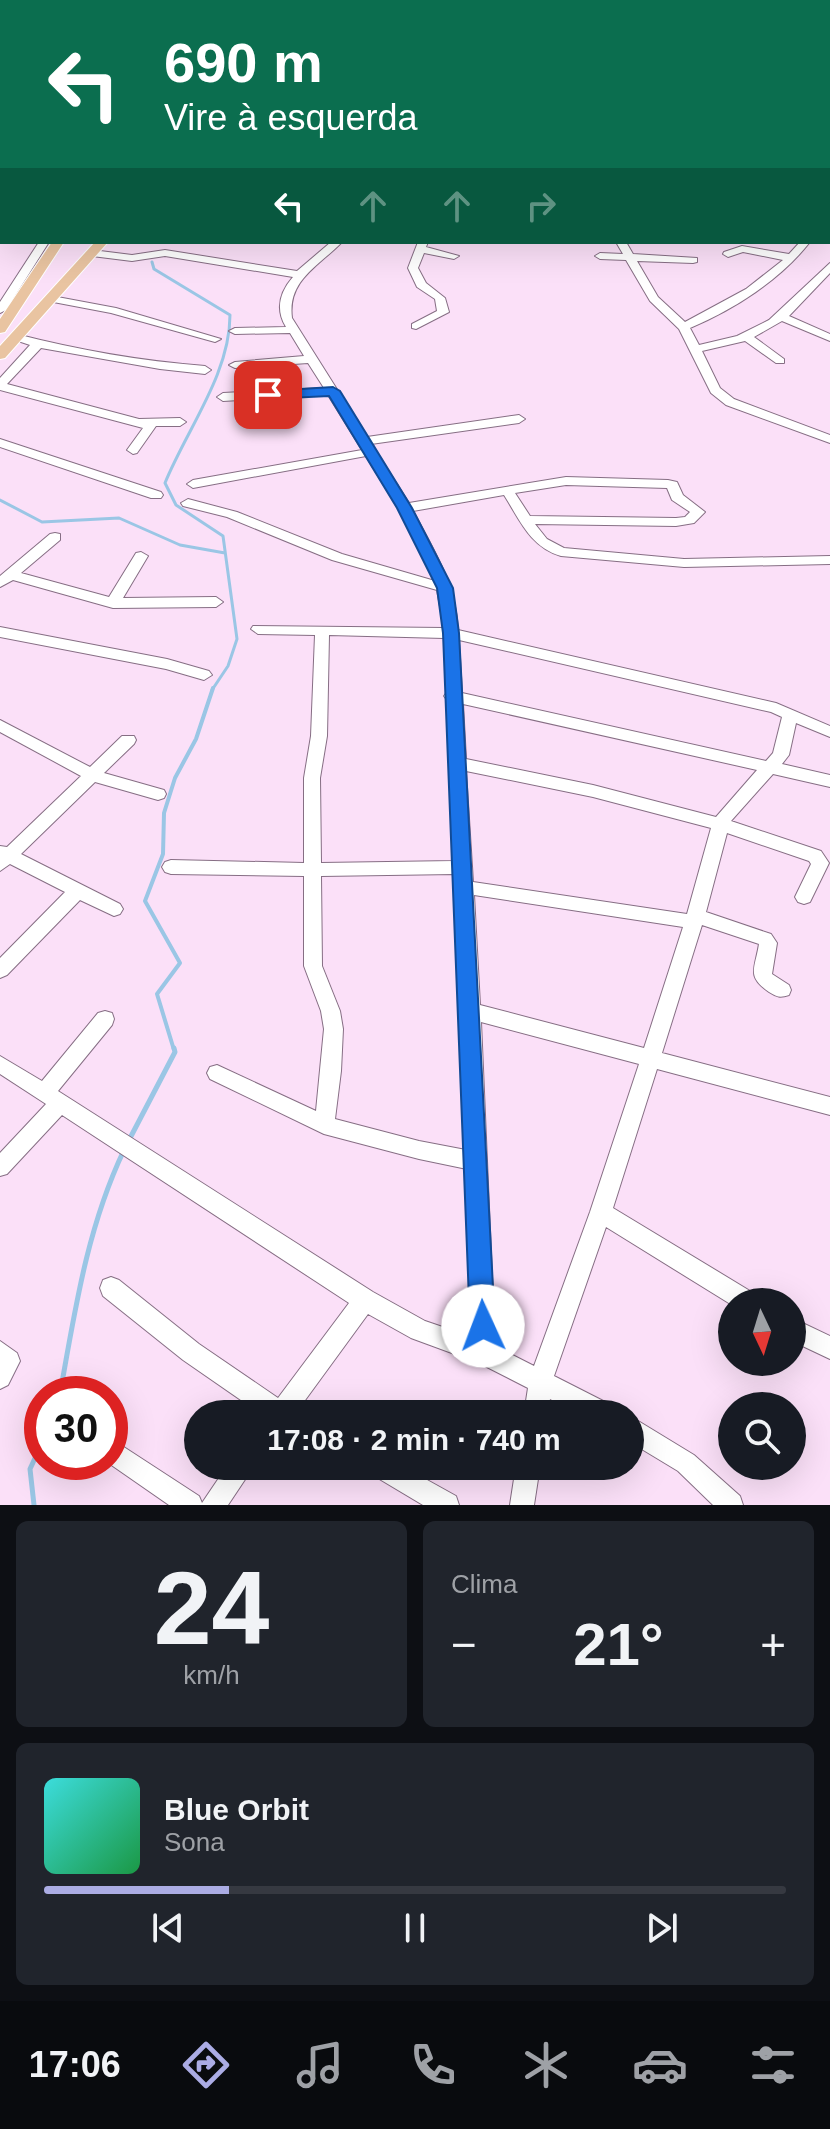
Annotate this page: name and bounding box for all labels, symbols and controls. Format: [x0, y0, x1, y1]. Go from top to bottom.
text: 690 m [164, 31, 323, 94]
icon: left [32, 32, 136, 136]
text: Vire à esquerda [164, 97, 418, 138]
icon: left [267, 184, 311, 228]
icon: ahead [351, 184, 395, 228]
icon: ahead [435, 184, 479, 228]
icon: right [519, 184, 563, 228]
pin [234, 361, 302, 429]
icon: arrive [246, 373, 290, 417]
position arrow [441, 1284, 525, 1368]
north arrow [718, 1288, 806, 1376]
map controls [718, 1288, 806, 1480]
speed limit sign: 30 [24, 1376, 128, 1480]
button: search [718, 1392, 806, 1480]
text: 17:08 · 2 min · 740 m [267, 1423, 561, 1456]
text: 24 [154, 1550, 269, 1666]
text: Clima [451, 1569, 517, 1599]
text: 21° [573, 1611, 664, 1678]
text: − [451, 1620, 477, 1669]
text: + [760, 1620, 786, 1669]
text: km/h [183, 1660, 240, 1690]
text: Blue Orbit [164, 1793, 309, 1826]
text: Sona [164, 1827, 225, 1857]
icon: previous [146, 1906, 190, 1950]
icon: pause [393, 1906, 437, 1950]
icon: next [640, 1906, 684, 1950]
icon: directions [178, 2037, 234, 2093]
icon: music [292, 2037, 348, 2093]
icon: phone [405, 2037, 461, 2093]
icon: climate [518, 2037, 574, 2093]
icon: car [632, 2037, 688, 2093]
icon: filters [745, 2037, 801, 2093]
text: 17:06 [29, 2044, 121, 2085]

